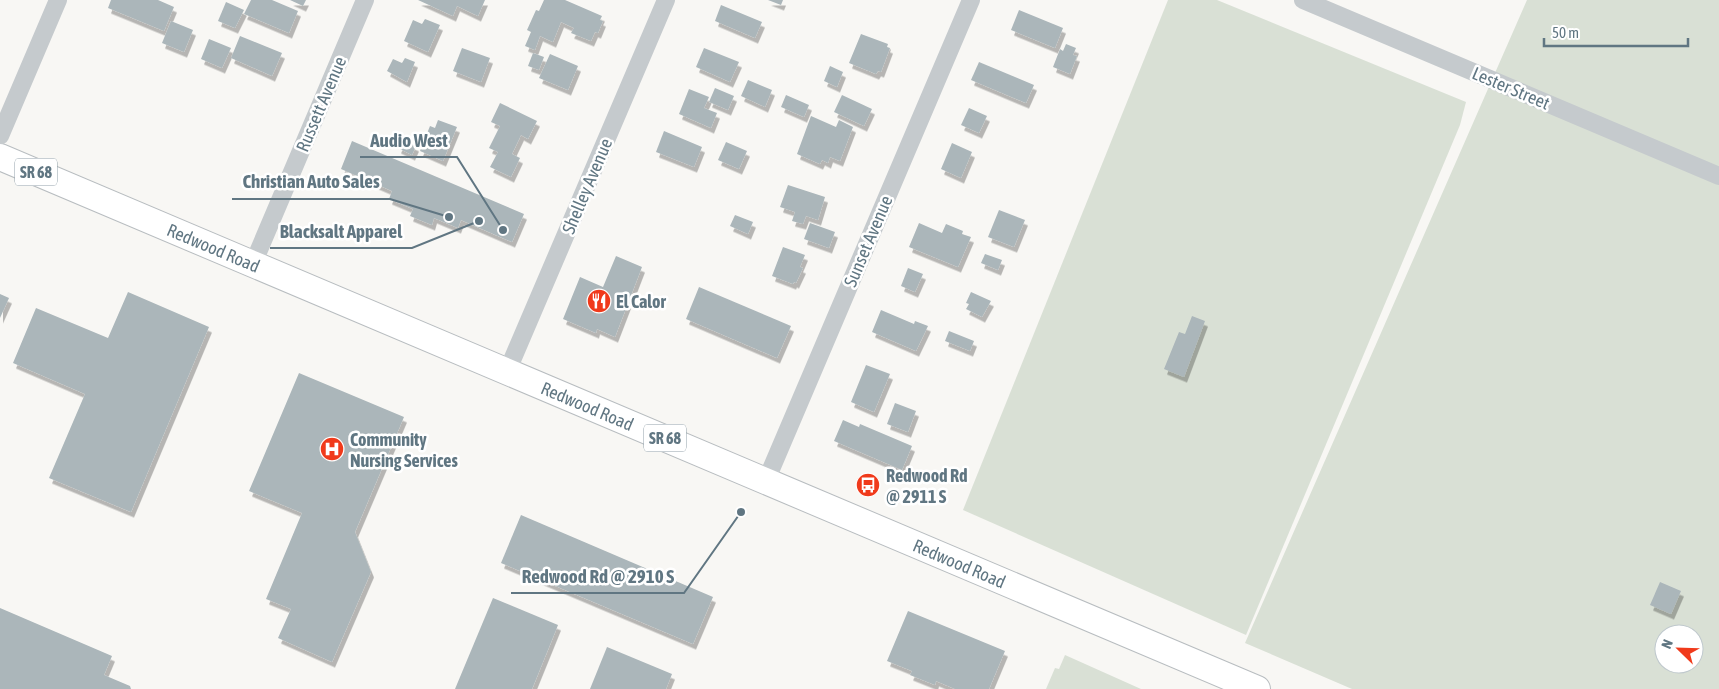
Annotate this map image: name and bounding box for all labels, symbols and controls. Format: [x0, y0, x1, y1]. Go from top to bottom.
scale bar [1544, 15, 1688, 47]
text: 50 m [1552, 24, 1579, 41]
street label: Russett Avenue [292, 53, 350, 155]
street label: Lester Street [1469, 62, 1553, 114]
callout: Audio West [360, 123, 457, 157]
text: Audio West [369, 129, 448, 151]
street label: Shelley Avenue [557, 135, 617, 237]
road number: SR 68 [15, 158, 57, 186]
callout: Christian Auto Sales [232, 165, 390, 199]
text: Christian Auto Sales [242, 170, 380, 192]
street label: Sunset Avenue [839, 192, 897, 290]
callout: Blacksalt Apparel [270, 214, 412, 248]
street label: Redwood Road [164, 219, 263, 276]
text: Blacksalt Apparel [280, 220, 403, 242]
restaurant icon: El Calor [586, 288, 612, 314]
place label: El Calor [616, 291, 666, 312]
street label: Redwood Road [538, 377, 637, 435]
road number: SR 68 [644, 424, 686, 452]
place label: Community Nursing Services [350, 429, 458, 471]
hospital icon: Community Nursing Services [319, 436, 345, 462]
place label: Redwood Rd @ 2911 S [886, 465, 968, 507]
bus stop icon: Redwood Rd @ 2911 S [855, 472, 881, 498]
street label: Redwood Road [910, 534, 1009, 592]
callout: Redwood Rd @ 2910 S [511, 559, 684, 593]
text: Redwood Rd @ 2910 S [522, 565, 674, 587]
north arrow [1654, 624, 1704, 674]
text: N [1658, 637, 1676, 651]

